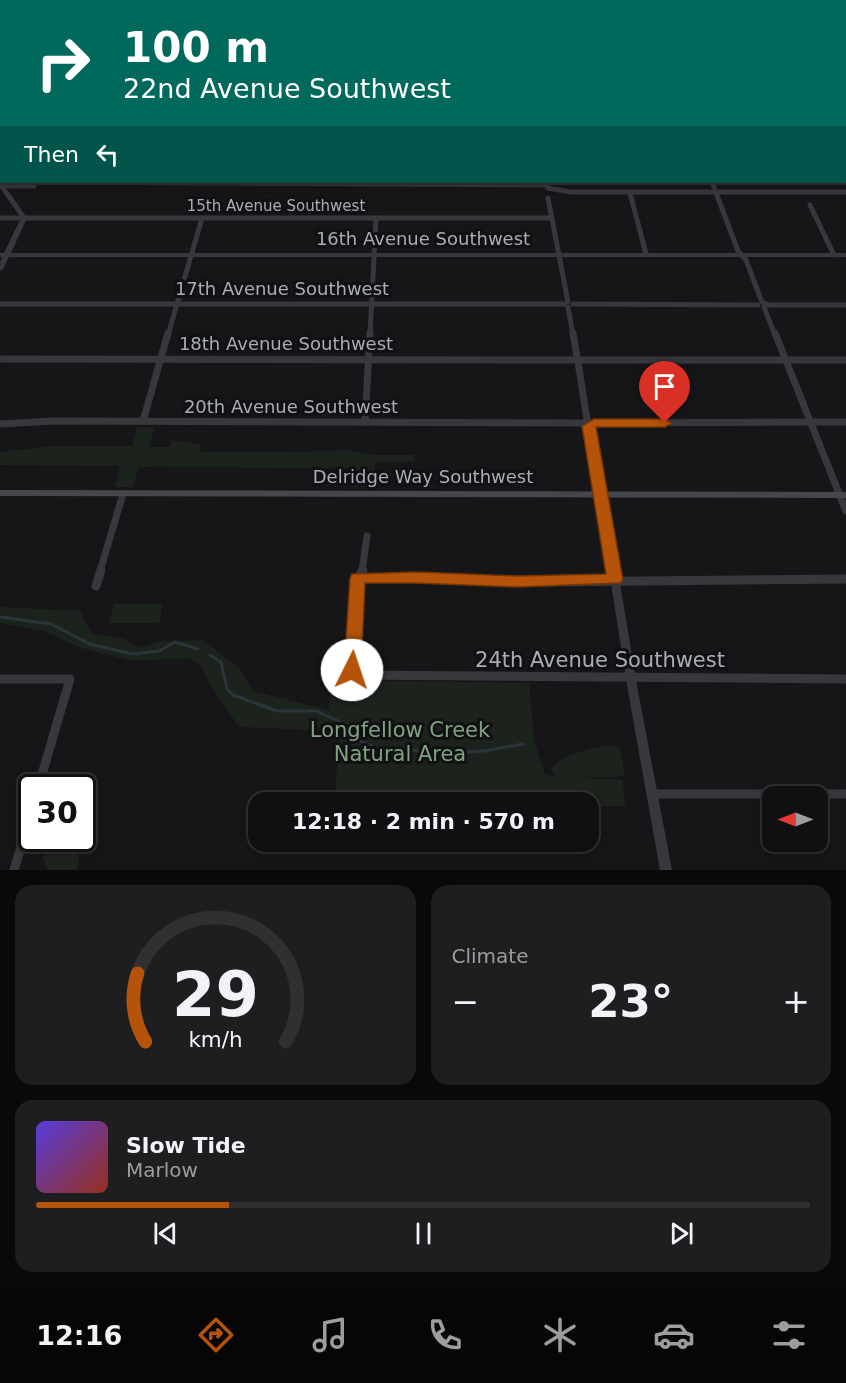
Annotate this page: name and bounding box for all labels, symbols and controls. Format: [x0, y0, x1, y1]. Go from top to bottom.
text: 100 m [123, 23, 269, 72]
icon: right [24, 24, 102, 102]
text: 22nd Avenue Southwest [123, 73, 451, 104]
icon: left [91, 138, 124, 171]
text: Then [24, 142, 79, 167]
street label: 15th Avenue Southwest [187, 197, 365, 215]
street label: 16th Avenue Southwest [316, 228, 530, 249]
street label: 17th Avenue Southwest [175, 278, 389, 299]
street label: 18th Avenue Southwest [179, 333, 393, 354]
pin [639, 361, 690, 423]
icon: arrive [648, 370, 681, 403]
street label: 20th Avenue Southwest [184, 396, 398, 417]
street label: Delridge Way Southwest [313, 466, 533, 487]
position arrow [320, 638, 384, 702]
street label: 24th Avenue Southwest [475, 648, 725, 672]
park label: Longfellow Creek Natural Area [310, 718, 491, 766]
speed limit sign: 30 [18, 774, 96, 852]
north arrow [762, 786, 828, 852]
map controls [762, 786, 828, 852]
text: 12:18 · 2 min · 570 m [292, 809, 555, 834]
text: Climate [452, 944, 528, 968]
text: 29 [172, 958, 259, 1031]
text: 23° [588, 975, 673, 1028]
text: − [452, 982, 479, 1021]
text: + [782, 982, 810, 1021]
text: km/h [188, 1027, 242, 1052]
text: Slow Tide [126, 1133, 246, 1158]
text: Marlow [126, 1158, 198, 1182]
icon: previous [149, 1217, 182, 1250]
icon: pause [407, 1217, 440, 1250]
icon: next [665, 1217, 698, 1250]
icon: directions [195, 1314, 237, 1356]
icon: music [309, 1314, 351, 1356]
icon: phone [424, 1314, 466, 1356]
icon: climate [539, 1314, 581, 1356]
icon: car [653, 1314, 695, 1356]
icon: filters [768, 1314, 810, 1356]
text: 12:16 [36, 1320, 122, 1351]

